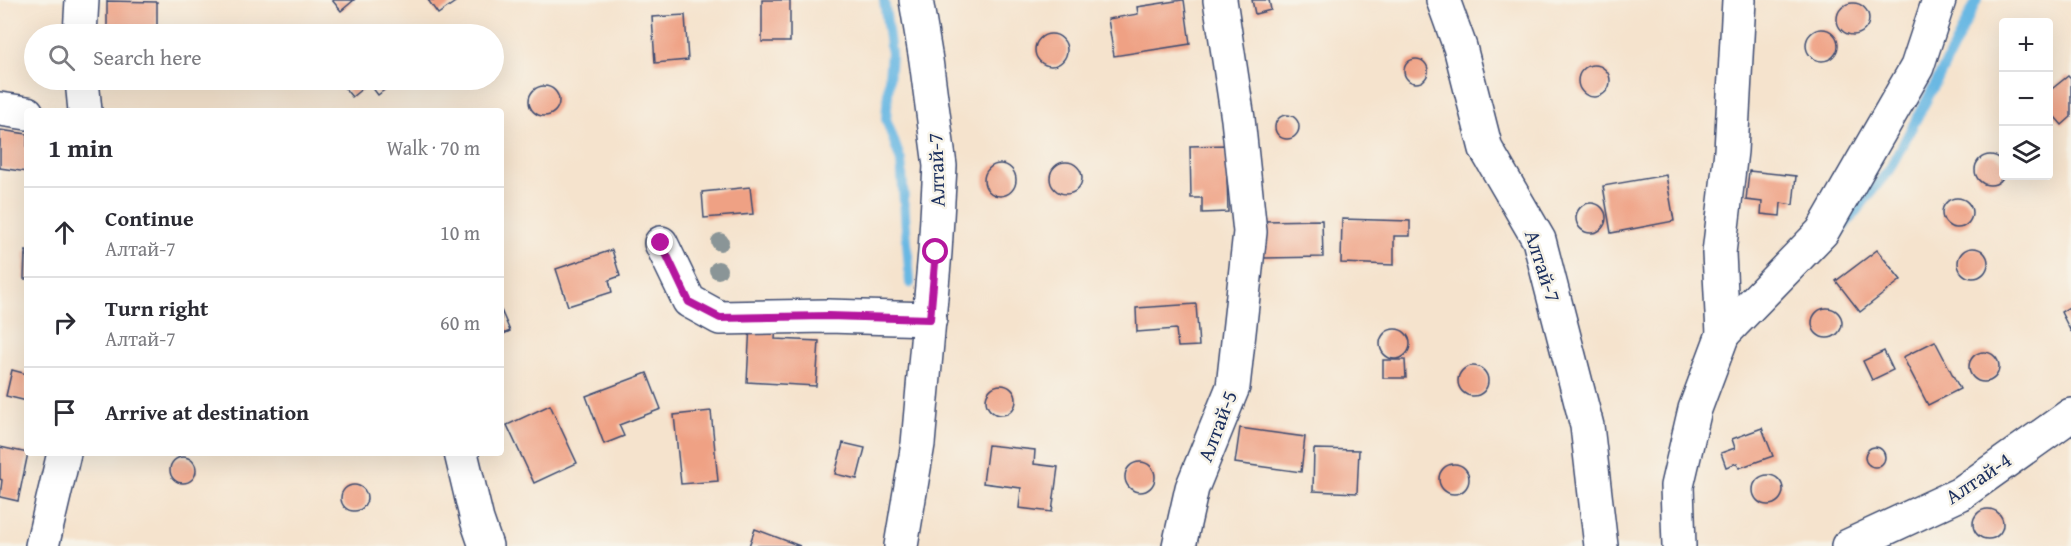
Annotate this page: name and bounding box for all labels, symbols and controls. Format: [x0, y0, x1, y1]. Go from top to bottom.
map controls [1999, 18, 2053, 180]
button: + [1999, 18, 2053, 72]
search box [24, 24, 504, 90]
icon: search [45, 41, 78, 74]
text: Search here [93, 41, 202, 73]
button: − [1999, 72, 2053, 126]
button: layers [1999, 126, 2053, 180]
text: 1 min [48, 128, 113, 167]
street label: Алтай-7 [919, 132, 953, 208]
text: Walk · 70 m [386, 133, 480, 162]
text: Continue [105, 202, 194, 234]
icon: ahead [48, 216, 81, 249]
text: 10 m [440, 218, 480, 247]
street label: Алтай-7 [1517, 226, 1569, 306]
route end [647, 229, 673, 255]
text: Алтай-7 [105, 234, 176, 263]
route start [922, 238, 948, 264]
text: Turn right [105, 292, 208, 324]
icon: right [48, 306, 81, 339]
text: 60 m [440, 308, 480, 337]
text: Алтай-7 [105, 324, 176, 353]
street label: Алтай-5 [1189, 386, 1245, 466]
icon: arrive [48, 396, 81, 429]
text: Arrive at destination [105, 396, 309, 428]
street label: Алтай-4 [1939, 444, 2017, 512]

